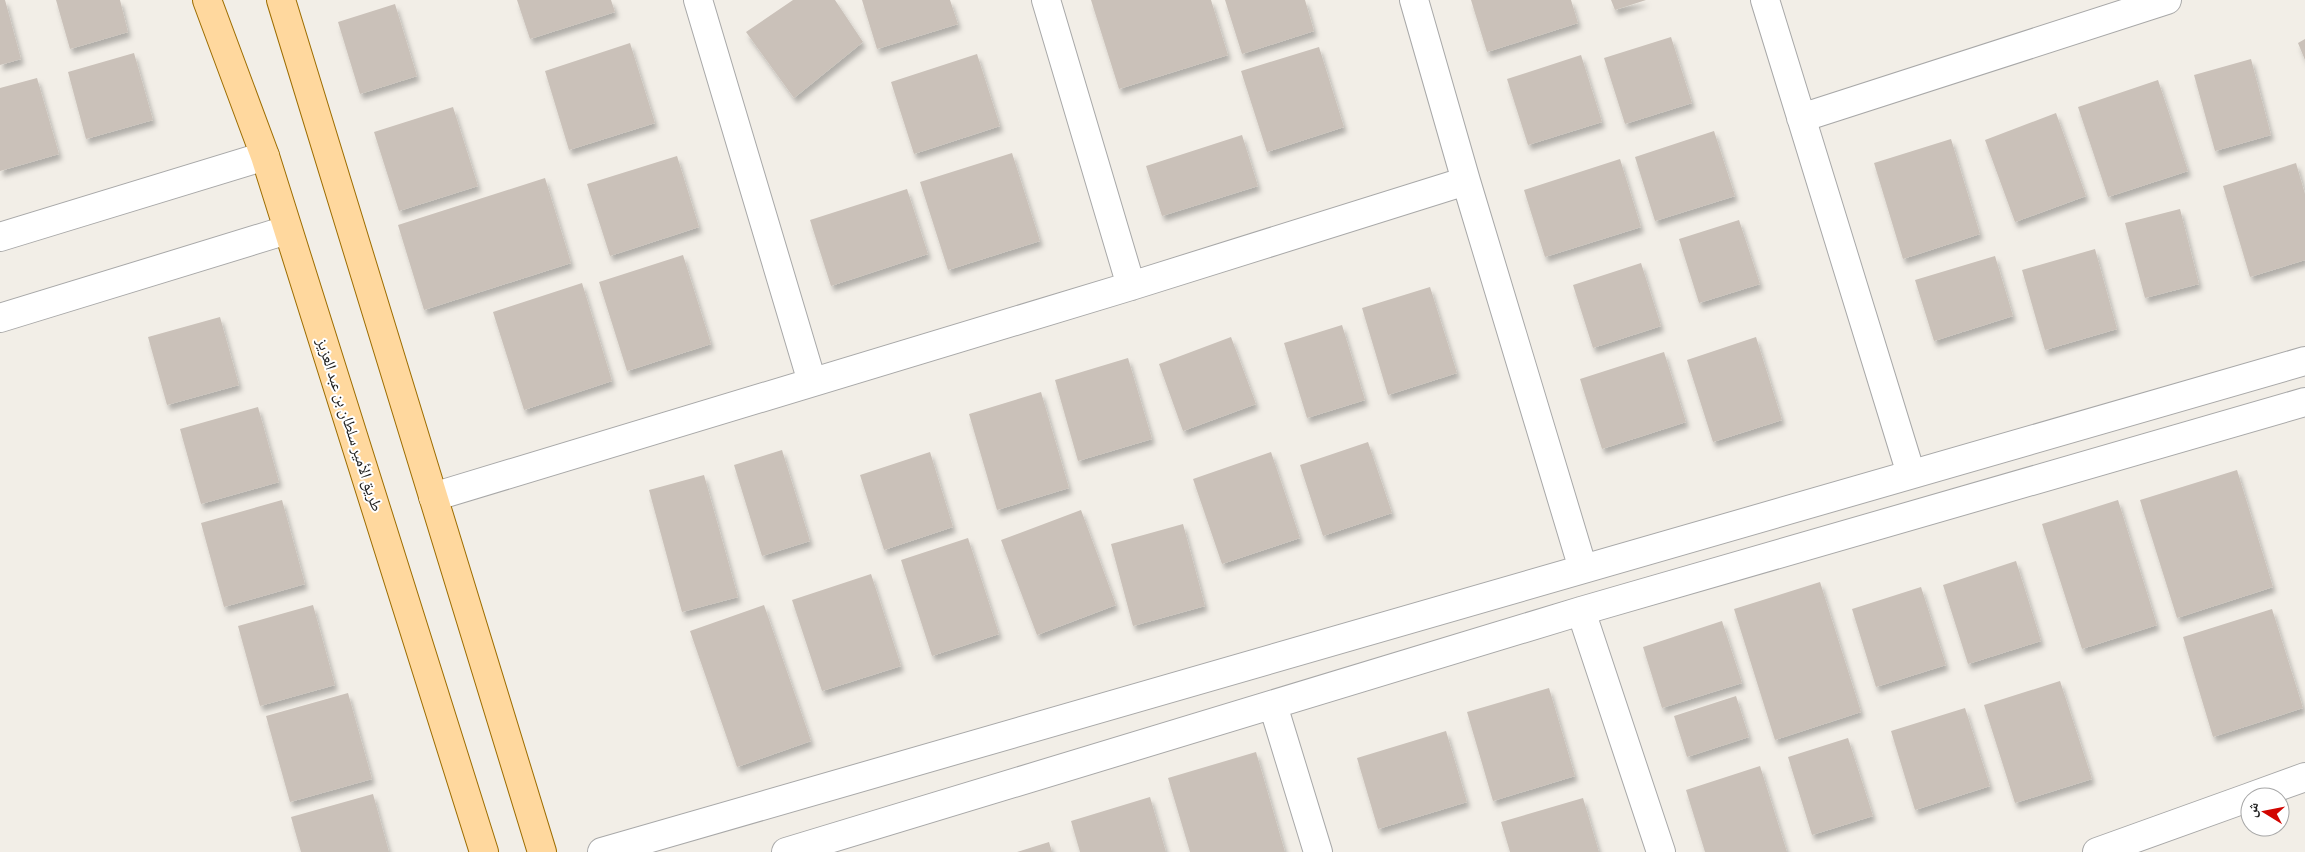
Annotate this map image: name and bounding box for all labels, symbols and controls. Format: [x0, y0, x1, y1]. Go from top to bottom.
street label: طريق الأمير سلطان بن عبد العزيز [312, 335, 386, 514]
north arrow [2240, 787, 2290, 837]
text: ش [2243, 801, 2262, 819]

